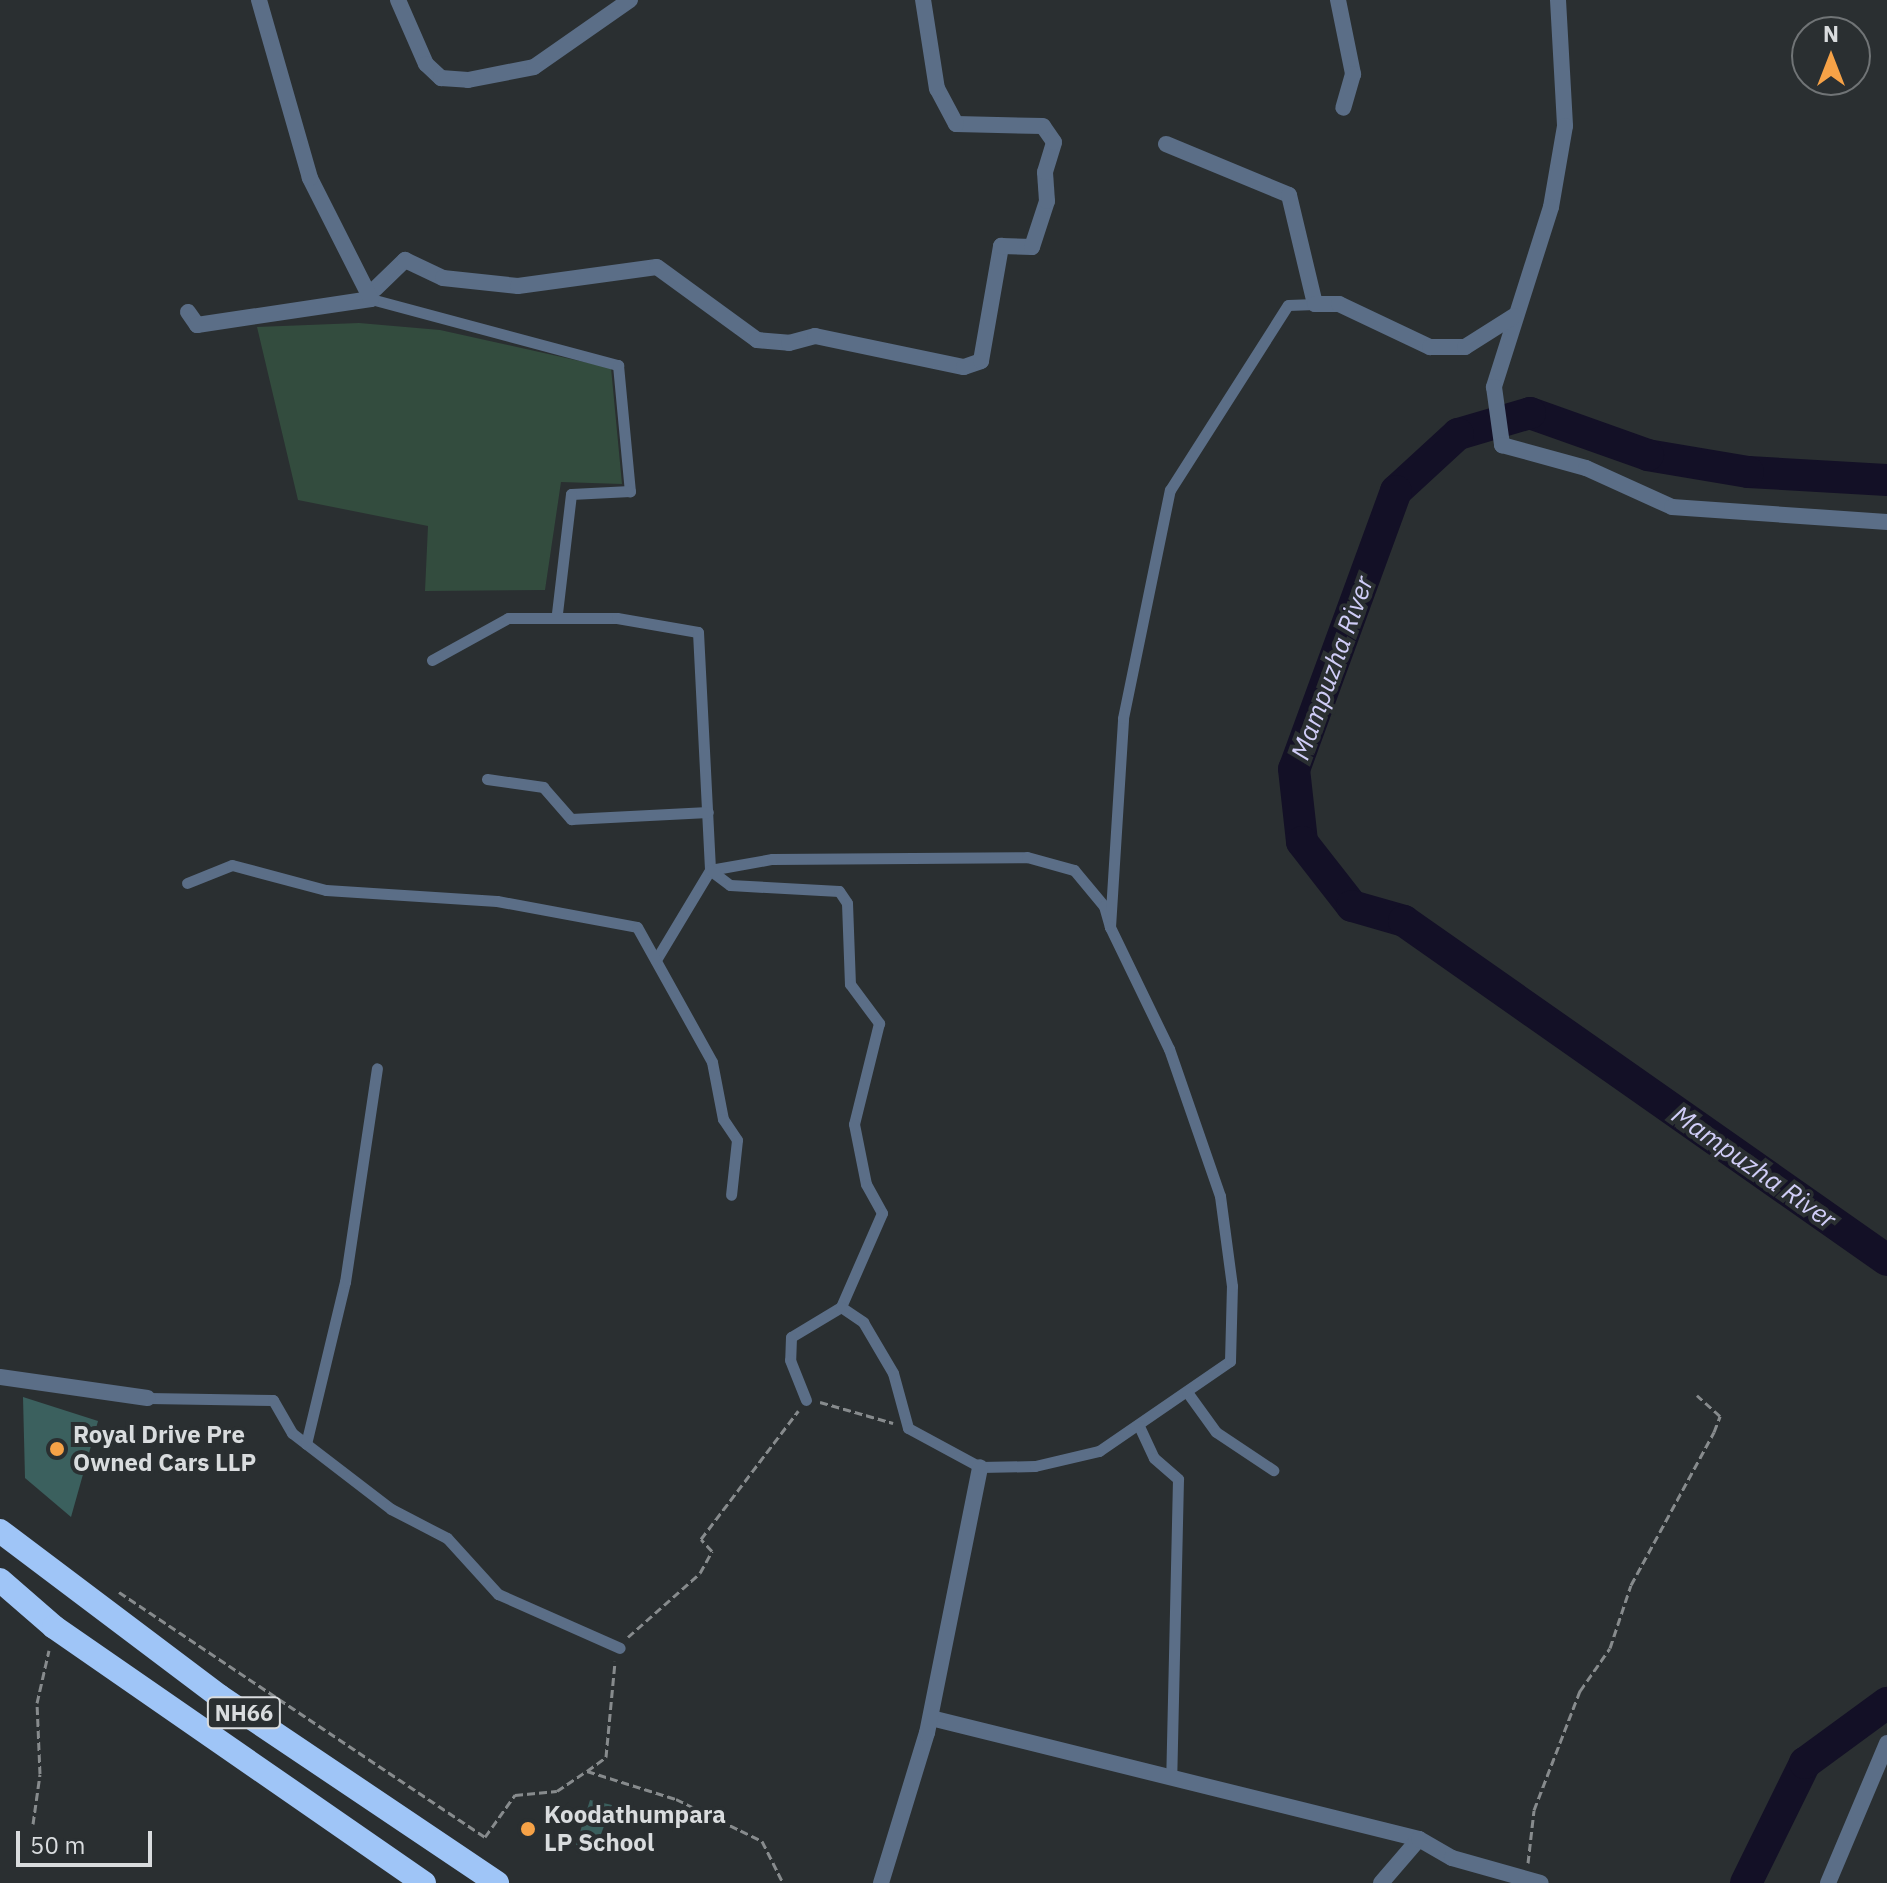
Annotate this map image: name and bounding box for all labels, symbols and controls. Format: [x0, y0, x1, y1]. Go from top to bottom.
north arrow [1791, 16, 1871, 96]
text: N [1823, 19, 1839, 48]
water label: Mampuzha River [1284, 572, 1380, 764]
water label: Mampuzha River [1666, 1099, 1842, 1235]
place label: Royal Drive Pre Owned Cars LLP [73, 1421, 256, 1477]
marker: Royal Drive Pre Owned Cars LLP [48, 1440, 66, 1458]
road number: NH66 [206, 1695, 282, 1731]
place label: Koodathumpara LP School [544, 1801, 726, 1857]
scale bar [20, 1815, 156, 1865]
marker: Koodathumpara LP School [519, 1820, 537, 1838]
text: 50 m [30, 1829, 85, 1861]

